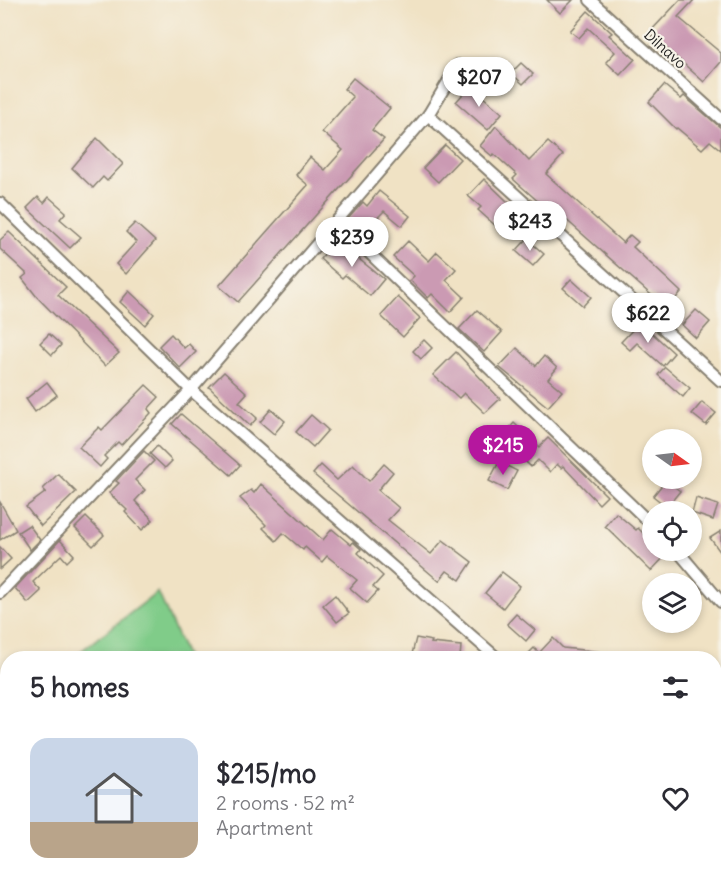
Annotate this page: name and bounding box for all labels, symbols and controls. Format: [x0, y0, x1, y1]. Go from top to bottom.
street label: Dilnavo [640, 25, 690, 73]
pin: $207 [443, 57, 515, 108]
text: $207 [457, 64, 501, 89]
pin: $243 [494, 201, 566, 252]
text: $243 [508, 208, 552, 233]
pin: $239 [316, 217, 388, 268]
text: $239 [330, 224, 374, 249]
pin: $622 [612, 293, 684, 344]
text: $622 [626, 300, 670, 325]
pin: $215 [467, 425, 539, 476]
north arrow [642, 429, 702, 489]
map controls [642, 429, 702, 633]
text: $215 [482, 432, 524, 457]
button: locate [642, 501, 702, 561]
button: layers [642, 573, 702, 633]
text: 5 homes [30, 671, 129, 704]
icon: filters [659, 671, 692, 704]
text: $215/mo [216, 757, 316, 790]
icon: home [78, 762, 150, 834]
icon: heart [659, 782, 692, 815]
text: 2 rooms · 52 m² [216, 790, 355, 815]
text: Apartment [216, 815, 313, 840]

